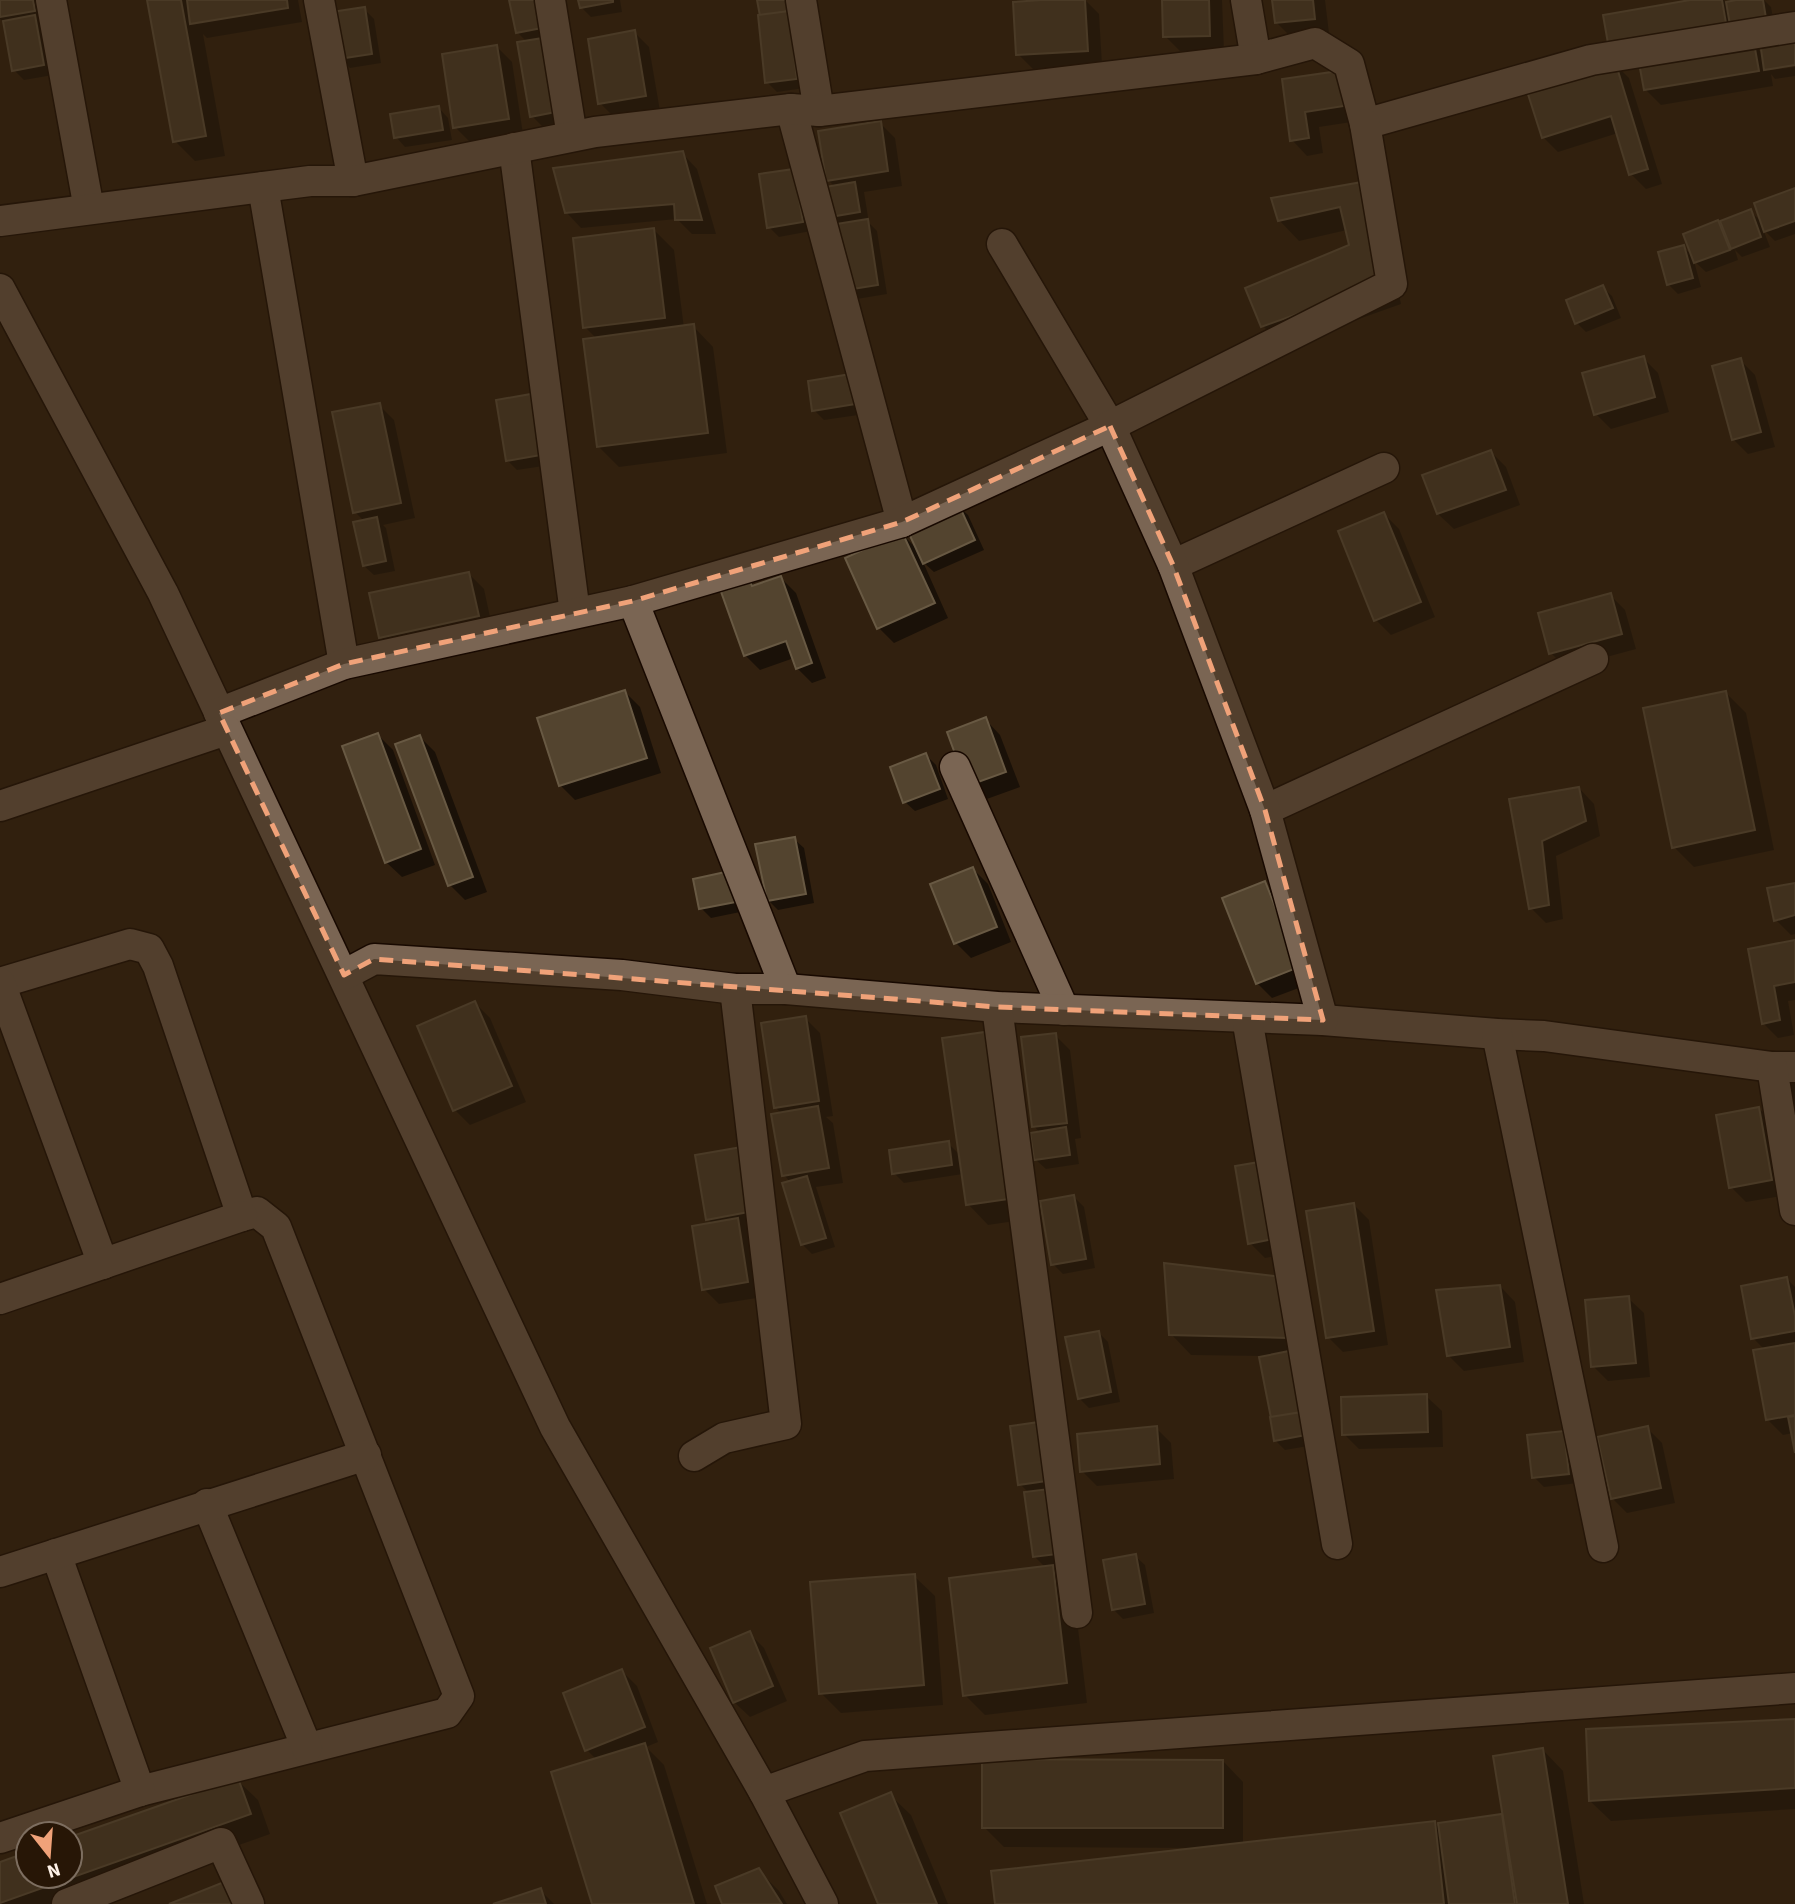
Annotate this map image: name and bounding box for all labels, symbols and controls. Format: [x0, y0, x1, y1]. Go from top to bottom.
north arrow [14, 1820, 84, 1890]
text: N [44, 1855, 64, 1885]

